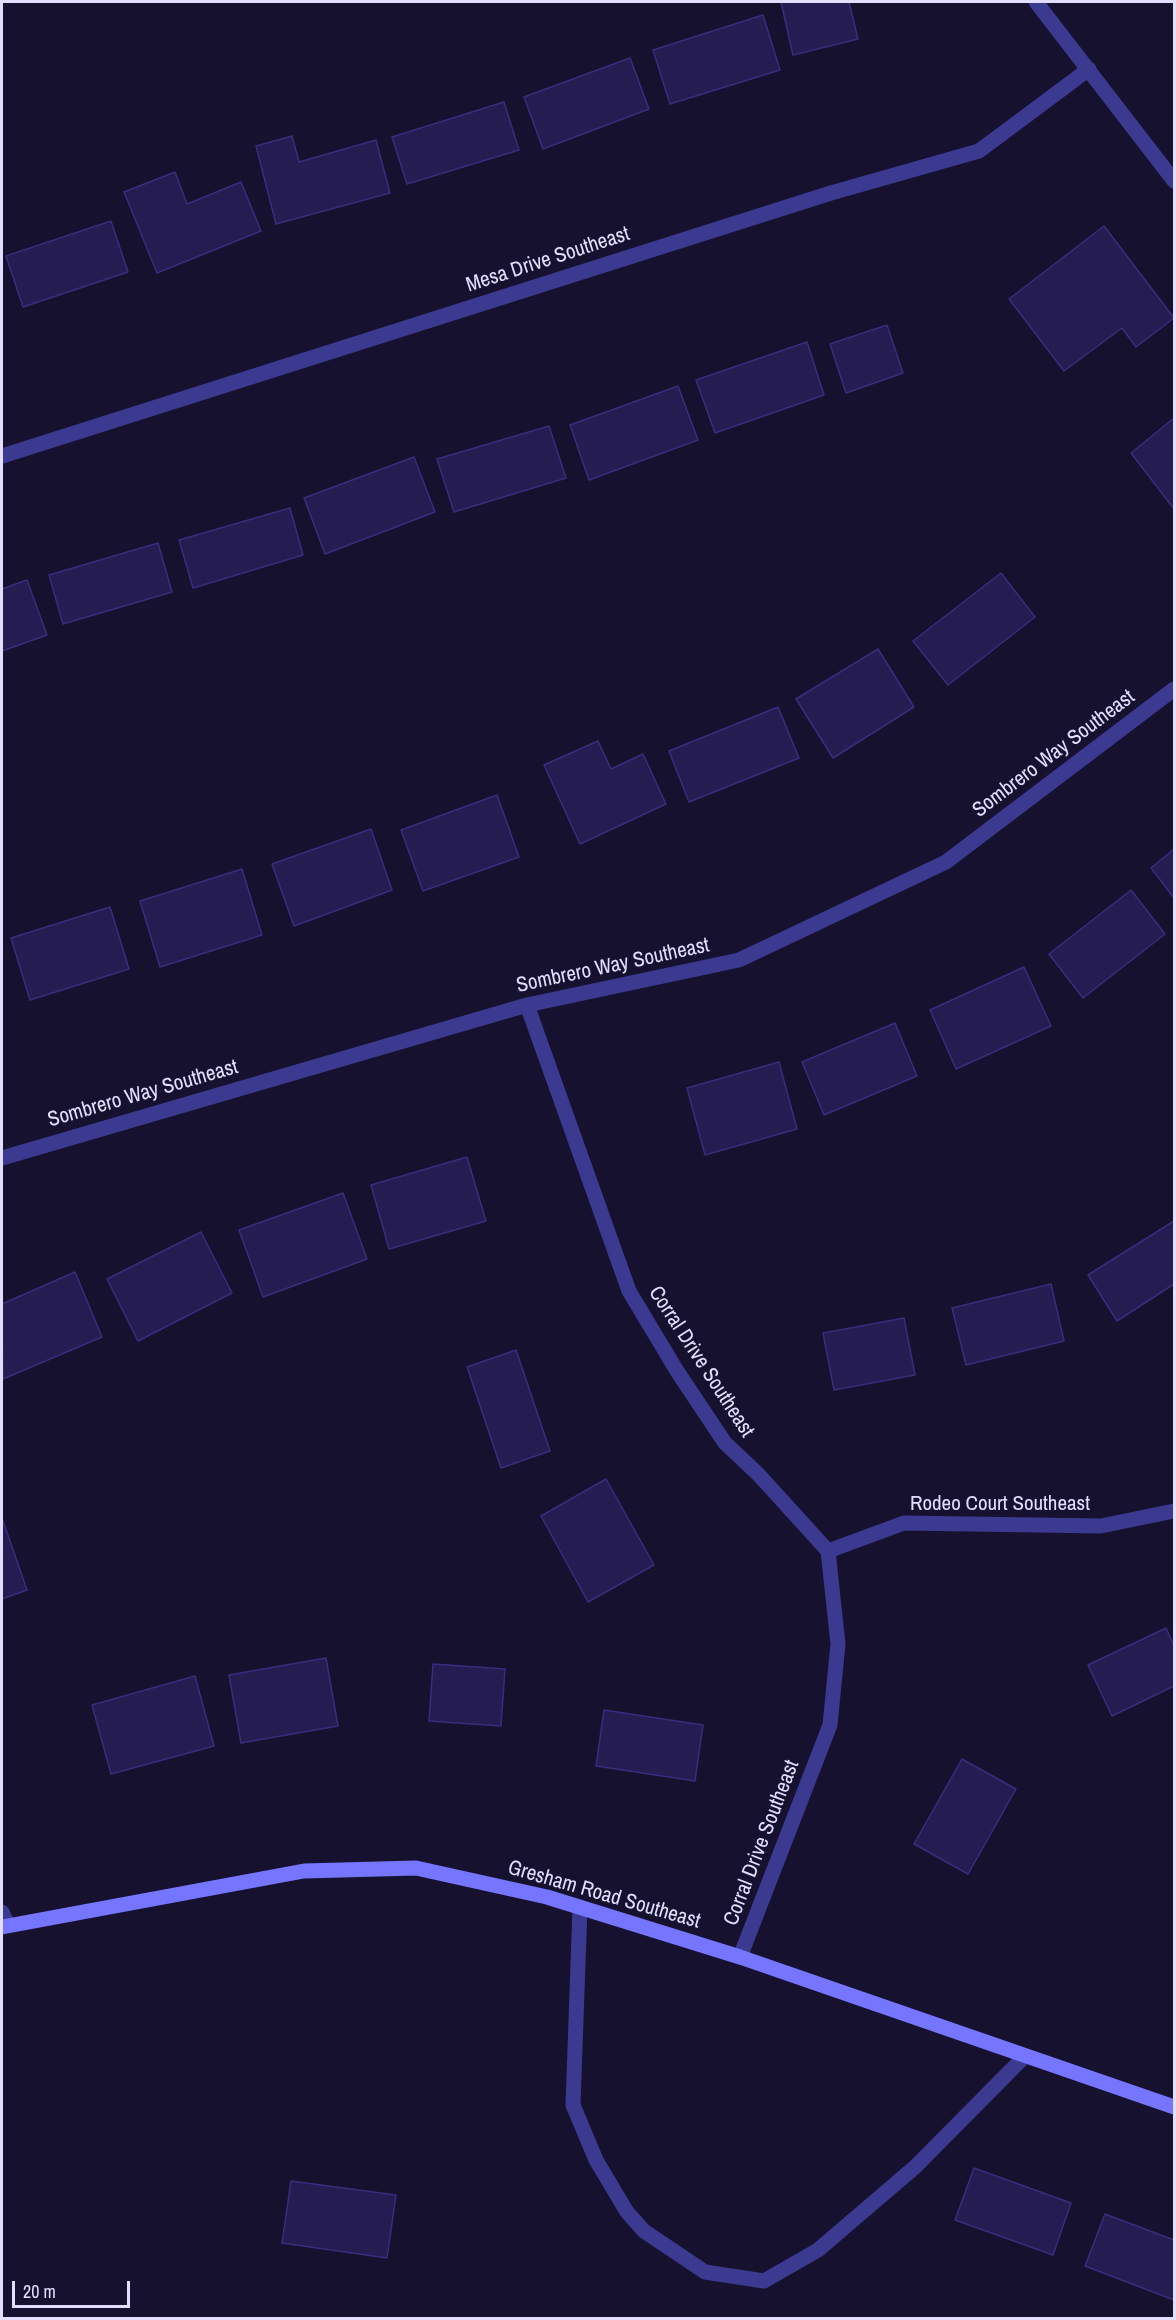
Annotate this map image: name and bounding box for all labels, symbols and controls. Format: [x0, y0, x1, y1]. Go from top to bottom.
street label: Mesa Drive Southeast [463, 222, 633, 298]
street label: Sombrero Way Southeast [968, 685, 1140, 823]
street label: Sombrero Way Southeast [514, 933, 712, 999]
street label: Sombrero Way Southeast [45, 1055, 241, 1133]
street label: Corral Drive Southeast [643, 1282, 759, 1442]
street label: Rodeo Court Southeast [910, 1491, 1090, 1517]
street label: Corral Drive Southeast [719, 1757, 805, 1929]
street label: Gresham Road Southeast [505, 1855, 703, 1935]
scale bar [15, 2269, 134, 2307]
text: 20 m [23, 2279, 56, 2304]

